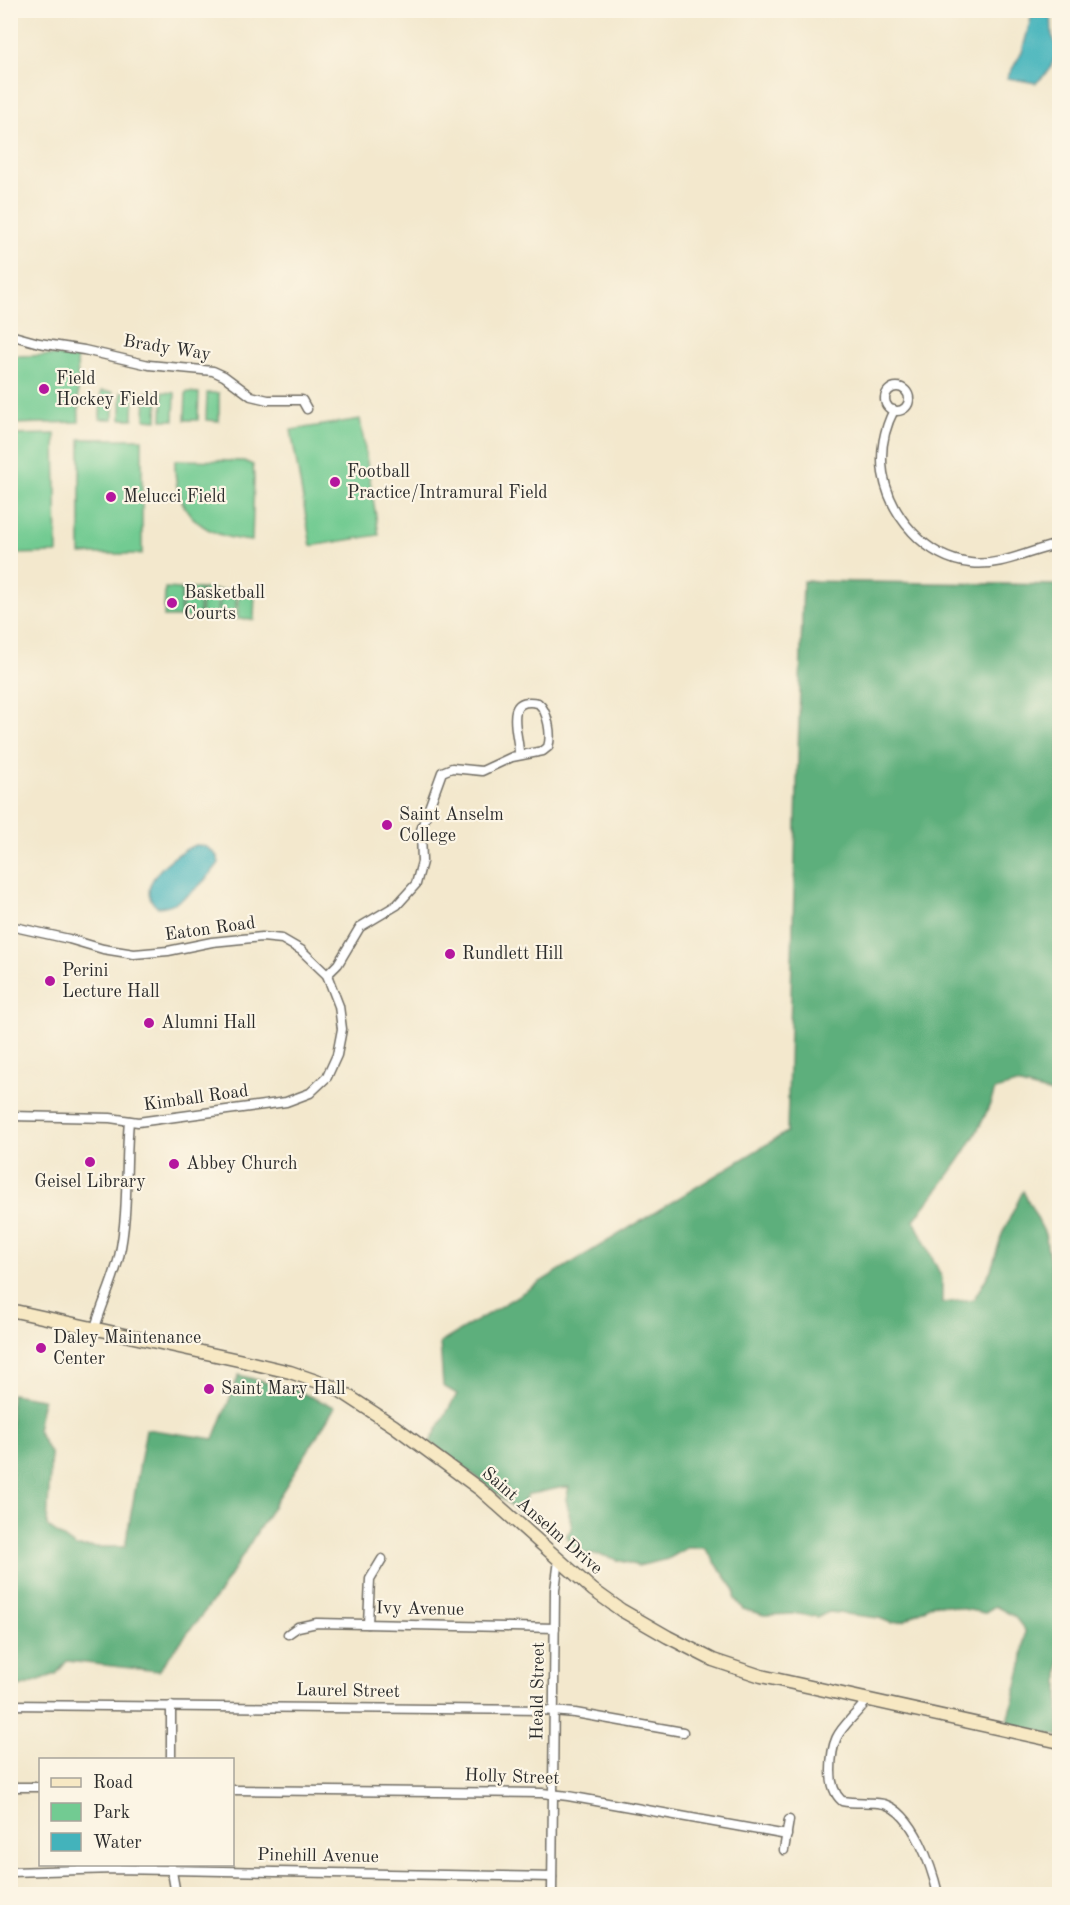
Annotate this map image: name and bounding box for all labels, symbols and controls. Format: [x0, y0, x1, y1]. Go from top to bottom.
street label: Brady Way [122, 332, 213, 364]
place label: Field Hockey Field [56, 370, 159, 409]
marker: Field Hockey Field [37, 382, 51, 396]
place label: Football Practice/Intramural Field [347, 463, 548, 502]
marker: Football Practice/Intramural Field [328, 475, 342, 489]
place label: Melucci Field [123, 488, 226, 506]
marker: Melucci Field [104, 490, 118, 504]
place label: Basketball Courts [184, 584, 265, 623]
marker: Basketball Courts [165, 596, 179, 610]
place label: Saint Anselm College [399, 806, 504, 845]
marker: Saint Anselm College [380, 818, 394, 832]
street label: Eaton Road [163, 914, 257, 944]
place label: Rundlett Hill [462, 945, 563, 963]
marker: Rundlett Hill [443, 947, 457, 961]
place label: Perini Lecture Hall [62, 962, 160, 1001]
marker: Perini Lecture Hall [43, 974, 57, 988]
place label: Alumni Hall [161, 1014, 256, 1032]
marker: Alumni Hall [142, 1016, 156, 1030]
street label: Kimball Road [142, 1082, 250, 1114]
marker: Geisel Library [83, 1155, 97, 1169]
place label: Abbey Church [186, 1155, 298, 1173]
marker: Abbey Church [167, 1157, 181, 1171]
place label: Geisel Library [34, 1173, 146, 1191]
place label: Daley Maintenance Center [53, 1329, 201, 1368]
marker: Daley Maintenance Center [34, 1341, 48, 1355]
place label: Saint Mary Hall [221, 1380, 346, 1398]
marker: Saint Mary Hall [202, 1382, 216, 1396]
street label: Saint Anselm Drive [478, 1464, 606, 1578]
street label: Ivy Avenue [376, 1599, 464, 1619]
street label: Heald Street [528, 1642, 548, 1740]
street label: Laurel Street [296, 1681, 400, 1701]
legend [39, 1758, 234, 1866]
street label: Holly Street [464, 1766, 560, 1788]
text: Road [93, 1774, 133, 1792]
text: Park [93, 1804, 130, 1822]
text: Water [93, 1834, 142, 1852]
street label: Pinehill Avenue [257, 1846, 379, 1866]

